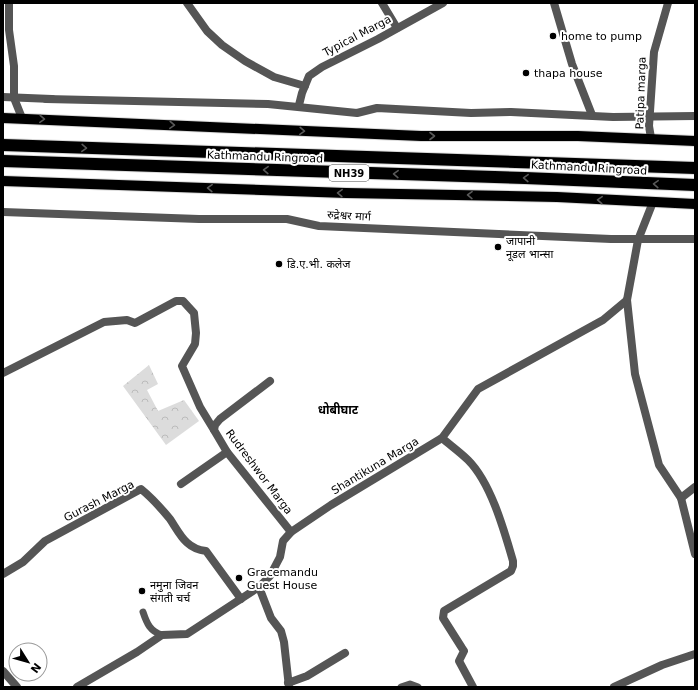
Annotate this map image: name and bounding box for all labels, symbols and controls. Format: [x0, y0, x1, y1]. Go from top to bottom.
street label: Typical Marga [320, 13, 393, 60]
place label: home to pump [561, 30, 642, 43]
marker: home to pump [548, 31, 558, 41]
street label: Patipa marga [633, 56, 649, 130]
place label: thapa house [534, 67, 603, 80]
marker: thapa house [521, 68, 531, 78]
one-way arrow [39, 115, 45, 124]
one-way arrow [169, 121, 175, 129]
one-way arrow [299, 127, 305, 135]
one-way arrow [429, 132, 435, 140]
one-way arrow [81, 144, 87, 152]
street label: Kathmandu Ringroad [207, 148, 323, 166]
street label: Kathmandu Ringroad [531, 158, 647, 178]
road number: NH39 [329, 165, 369, 181]
one-way arrow [263, 166, 269, 175]
one-way arrow [393, 170, 399, 178]
one-way arrow [523, 174, 529, 182]
one-way arrow [653, 179, 659, 188]
one-way arrow [207, 184, 213, 192]
one-way arrow [337, 188, 343, 197]
one-way arrow [467, 191, 473, 200]
one-way arrow [597, 195, 603, 204]
street label: रुद्रेश्वर मार्ग [327, 208, 372, 224]
place label: जापानी नूडल भान्सा [506, 235, 554, 262]
marker: जापानी नूडल भान्सा [493, 242, 503, 252]
place label: डि.ए.भी. कलेज [287, 258, 351, 271]
marker: डि.ए.भी. कलेज [274, 259, 284, 269]
district label: धोबीघाट [318, 402, 359, 417]
street label: Rudreshwor Marga [223, 427, 295, 517]
street label: Shantikuna Marga [329, 435, 421, 497]
street label: Gurash Marga [62, 478, 136, 524]
place label: Gracemandu Guest House [247, 566, 318, 592]
marker: Gracemandu Guest House [234, 573, 244, 583]
place label: नमुना जिवन संगती चर्च [150, 579, 199, 605]
marker: नमुना जिवन संगती चर्च [137, 586, 147, 596]
north arrow [8, 642, 48, 682]
text: N [28, 660, 44, 675]

